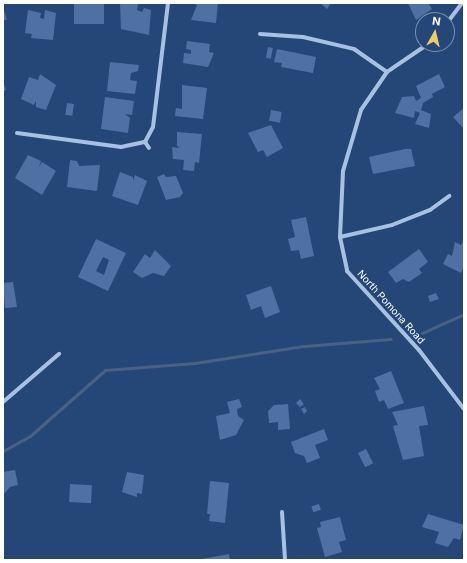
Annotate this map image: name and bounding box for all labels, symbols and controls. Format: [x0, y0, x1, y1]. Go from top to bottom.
north arrow [415, 12, 455, 52]
text: N [431, 14, 442, 29]
street label: North Pomona Road [355, 268, 427, 346]

